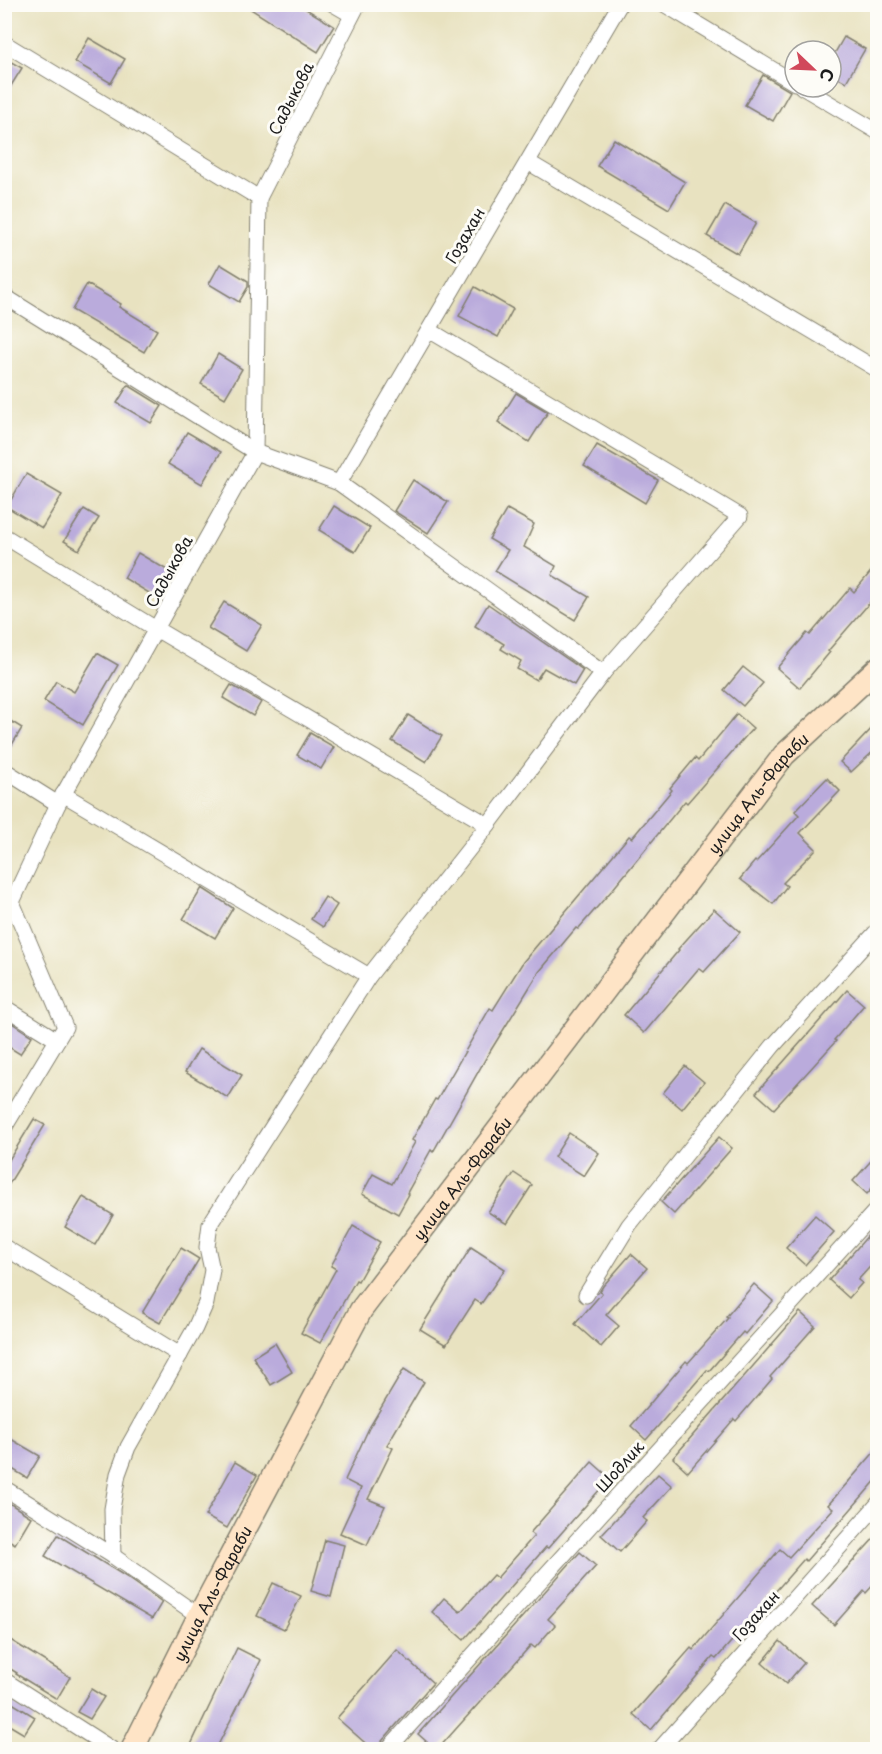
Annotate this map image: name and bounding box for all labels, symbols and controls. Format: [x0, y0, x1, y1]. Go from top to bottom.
north arrow [783, 39, 843, 99]
street label: Садыкова [261, 57, 319, 139]
text: С [814, 65, 841, 85]
street label: Гозахан [438, 202, 490, 268]
street label: Садыкова [138, 531, 198, 611]
street label: улица Аль-Фараби [701, 726, 814, 859]
street label: улица Аль-Фараби [406, 1111, 517, 1245]
street label: Шодлик [589, 1434, 649, 1497]
street label: улица Аль-Фараби [166, 1521, 257, 1665]
street label: Гозахан [726, 1584, 784, 1646]

